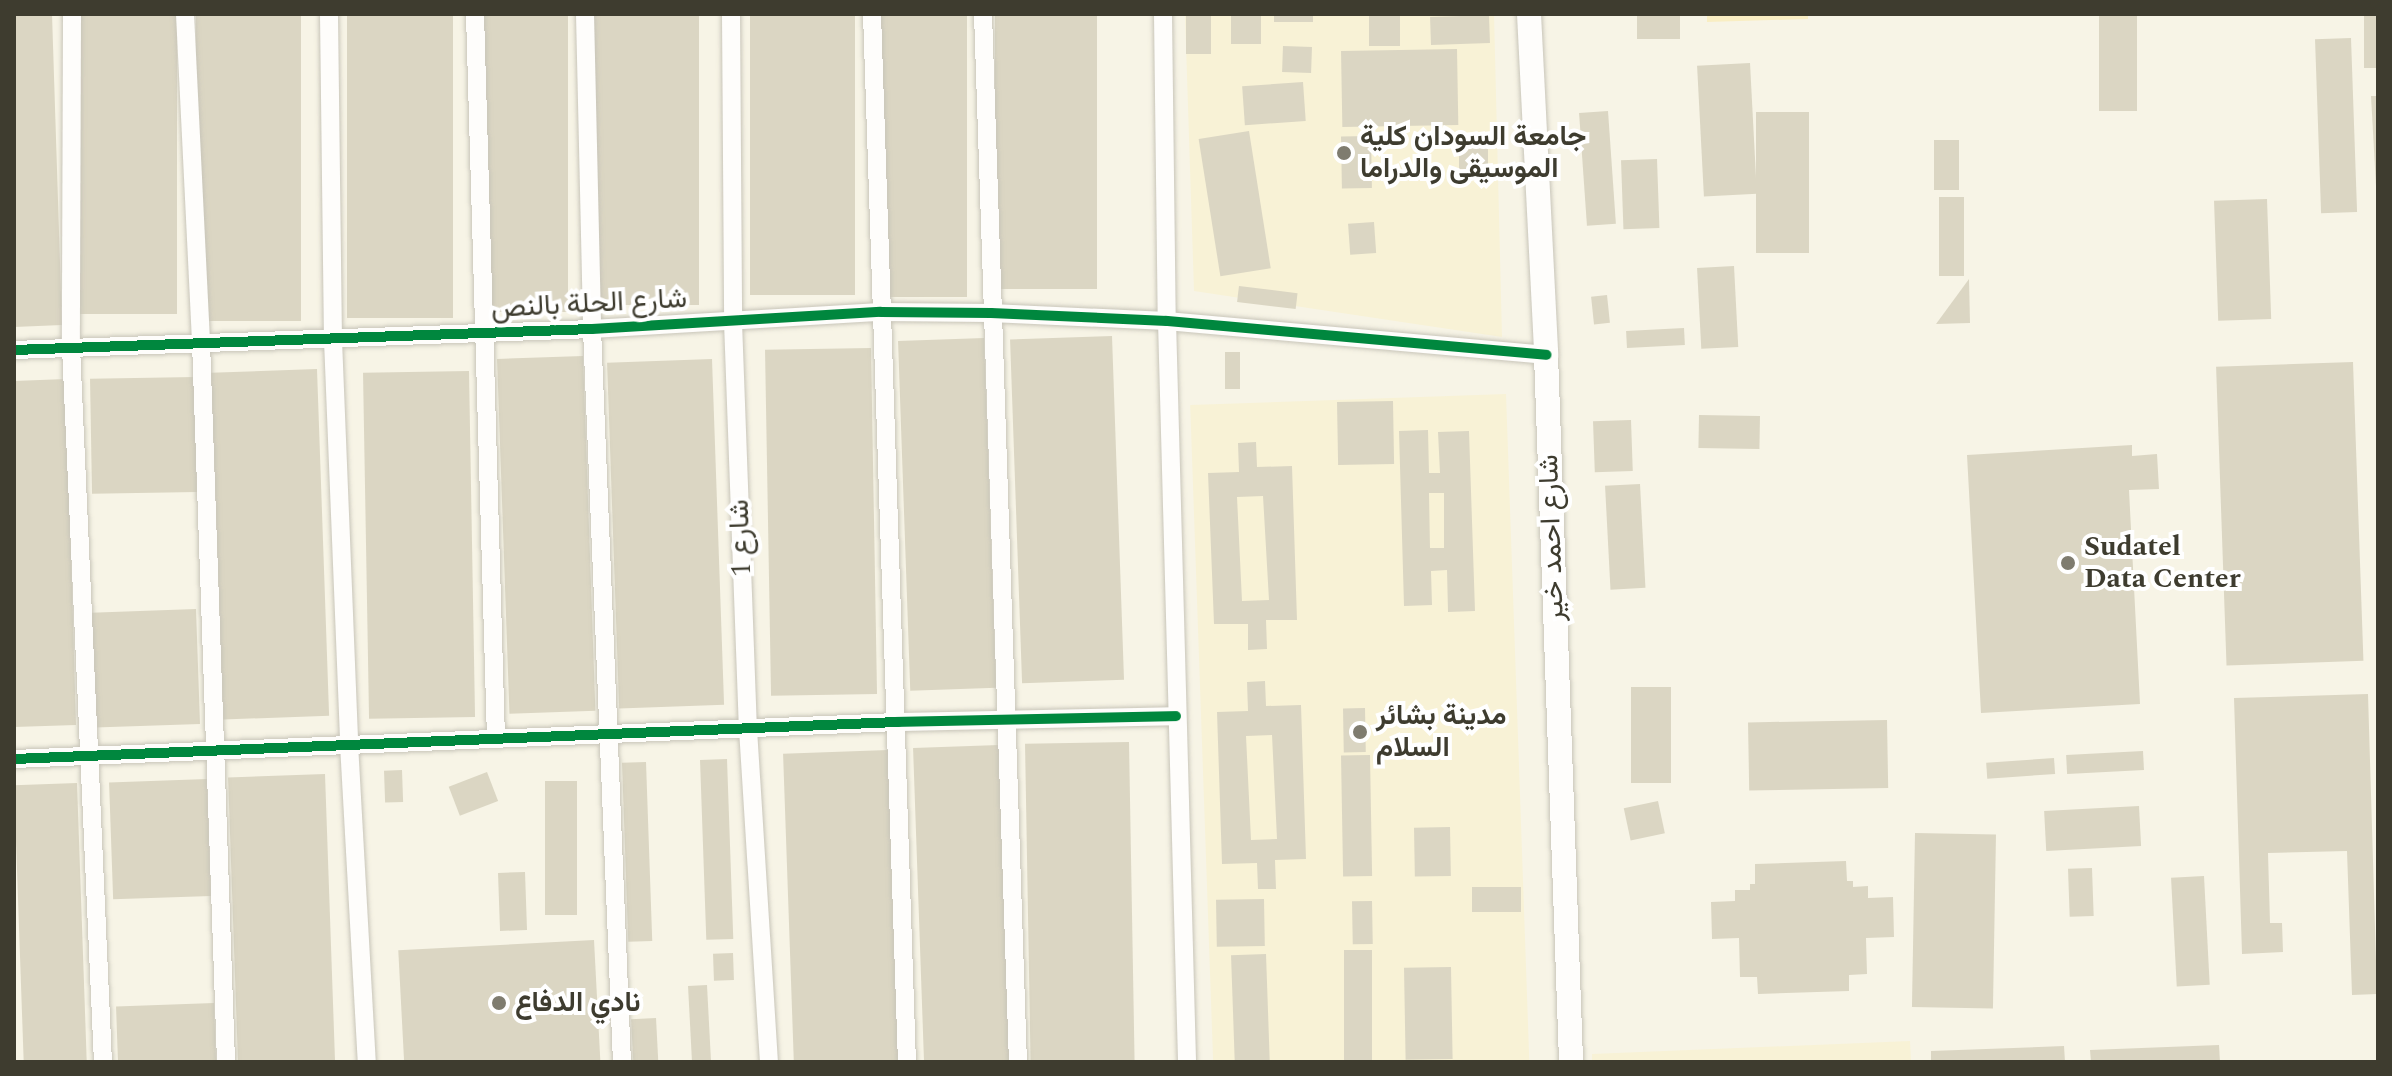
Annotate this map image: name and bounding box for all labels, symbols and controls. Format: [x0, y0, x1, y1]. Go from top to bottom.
place label: جامعة السودان كلية الموسيقى والدراما [1360, 120, 1586, 186]
marker: جامعة السودان كلية الموسيقى والدراما [1335, 144, 1353, 162]
street label: شارع الحلة بالنص [490, 282, 688, 326]
street label: شارع احمد خير [1532, 454, 1572, 622]
street label: شارع 1 [723, 499, 759, 577]
place label: Sudatel Data Center [2084, 530, 2241, 596]
marker: Sudatel Data Center [2059, 554, 2077, 572]
place label: مدينة بشائر السلام [1376, 699, 1507, 765]
marker: مدينة بشائر السلام [1351, 723, 1369, 741]
place label: نادي الدفاع [515, 986, 640, 1020]
marker: نادي الدفاع [490, 994, 508, 1012]

